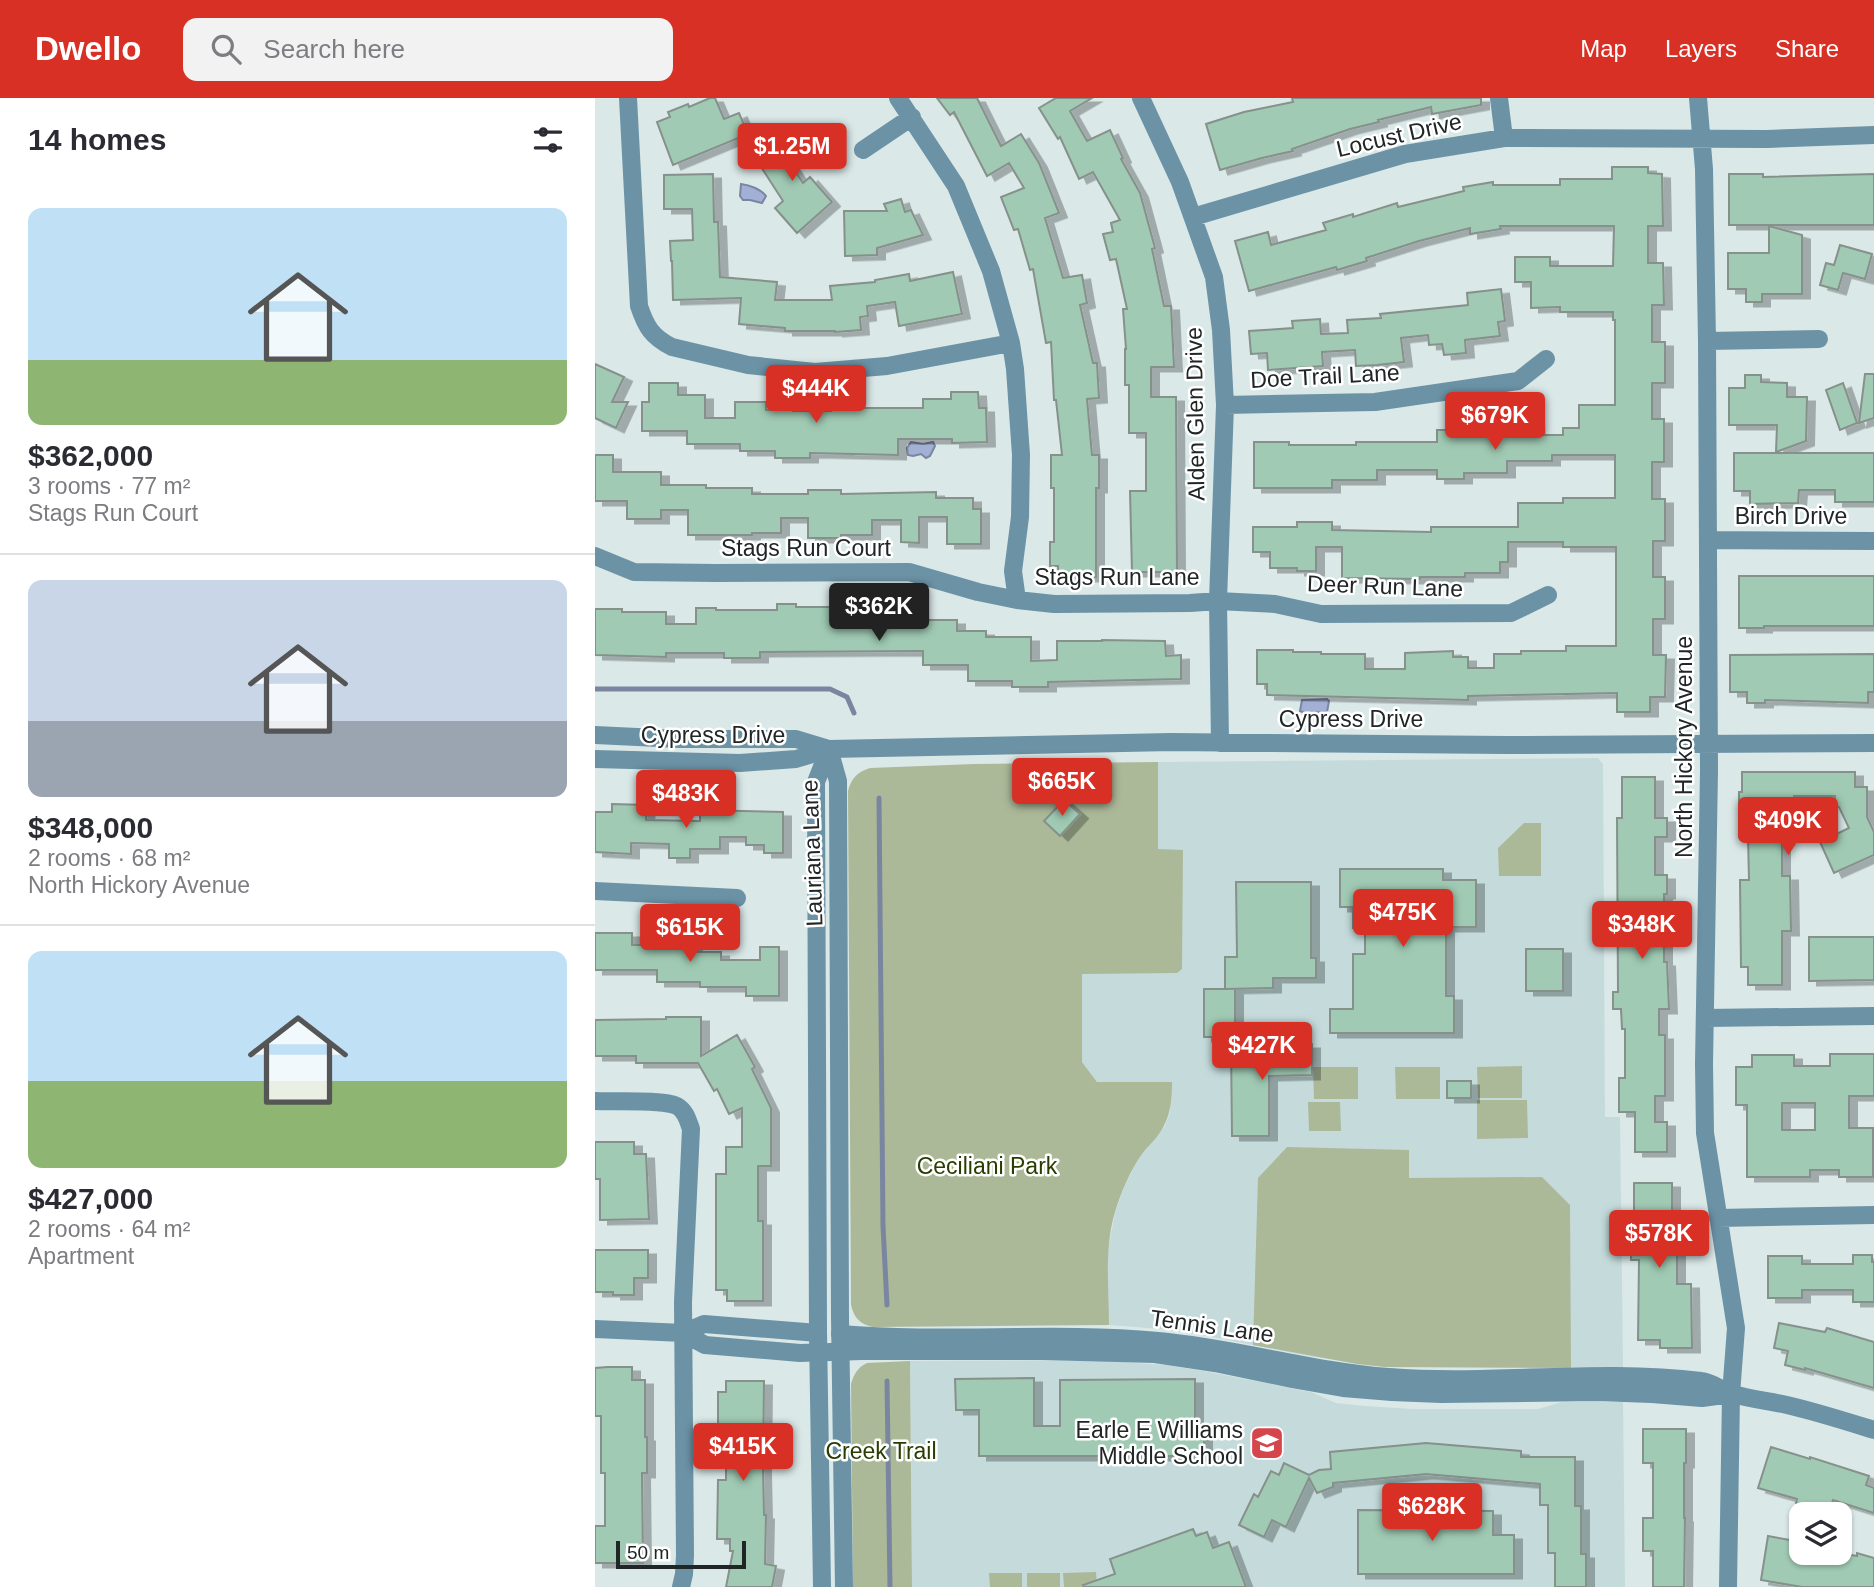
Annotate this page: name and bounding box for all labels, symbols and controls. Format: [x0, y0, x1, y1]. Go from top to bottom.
search box [183, 18, 673, 81]
text: Dwello [35, 30, 141, 67]
icon: search [207, 30, 245, 68]
text: Search here [263, 34, 405, 64]
text: Map [1580, 35, 1627, 62]
text: Layers [1665, 35, 1737, 62]
text: Share [1775, 35, 1839, 62]
street label: Locust Drive [1334, 108, 1464, 162]
icon: filters [529, 121, 567, 159]
text: 14 homes [28, 123, 166, 156]
pin: $1.25M [735, 123, 849, 183]
text: $1.25M [754, 133, 830, 159]
icon: home [235, 254, 361, 380]
street label: Alden Glen Drive [1180, 327, 1210, 501]
street label: Doe Trail Lane [1250, 359, 1400, 393]
pin: $444K [767, 366, 865, 425]
text: $444K [782, 375, 850, 401]
pin: $679K [1446, 392, 1544, 452]
text: $679K [1461, 402, 1529, 428]
text: $362,000 [28, 439, 153, 472]
text: 3 rooms · 77 m² [28, 473, 190, 499]
text: Stags Run Court [28, 500, 198, 526]
street label: Birch Drive [1735, 503, 1847, 529]
street label: Stags Run Court [721, 535, 892, 561]
street label: Stags Run Lane [1035, 564, 1199, 590]
street label: Deer Run Lane [1307, 570, 1463, 602]
pin: $362K [830, 584, 928, 643]
text: $362K [845, 593, 913, 619]
icon: home [235, 626, 361, 752]
street label: North Hickory Avenue [1671, 636, 1697, 858]
street label: Cypress Drive [1279, 706, 1423, 732]
street label: Cypress Drive [641, 722, 785, 748]
pin: $665K [1013, 758, 1111, 818]
text: $665K [1028, 768, 1096, 794]
pin: $483K [637, 770, 735, 830]
street label: Lauriana Lane [796, 779, 828, 927]
text: $483K [652, 780, 720, 806]
pin: $409K [1739, 798, 1837, 857]
text: $409K [1754, 807, 1822, 833]
text: $348,000 [28, 811, 153, 844]
text: 2 rooms · 68 m² [28, 845, 190, 871]
text: North Hickory Avenue [28, 872, 250, 898]
pin: $475K [1354, 890, 1452, 949]
text: $475K [1369, 899, 1437, 925]
pin: $348K [1593, 902, 1691, 961]
pin: $615K [641, 904, 739, 964]
text: $348K [1608, 911, 1676, 937]
text: $615K [656, 914, 724, 940]
icon: home [235, 997, 361, 1123]
pin: $427K [1213, 1023, 1311, 1082]
text: $427K [1228, 1032, 1296, 1058]
park label: Ceciliani Park [917, 1153, 1058, 1179]
text: $427,000 [28, 1182, 153, 1215]
pin: $578K [1610, 1210, 1708, 1270]
text: 2 rooms · 64 m² [28, 1216, 190, 1242]
text: $578K [1625, 1220, 1693, 1246]
text: Apartment [28, 1243, 134, 1269]
street label: Tennis Lane [1149, 1304, 1275, 1348]
place label: Earle E Williams Middle School [1076, 1417, 1243, 1469]
pin: $415K [694, 1424, 792, 1483]
school or university icon: Earle E Williams Middle School [1248, 1424, 1286, 1462]
text: $415K [709, 1433, 777, 1459]
park label: Creek Trail [825, 1438, 937, 1464]
pin: $628K [1383, 1484, 1481, 1543]
text: $628K [1398, 1493, 1466, 1519]
map controls [1789, 1502, 1852, 1565]
button: layers [1789, 1502, 1852, 1565]
scale bar [616, 1538, 745, 1570]
text: 50 m [627, 1542, 669, 1563]

